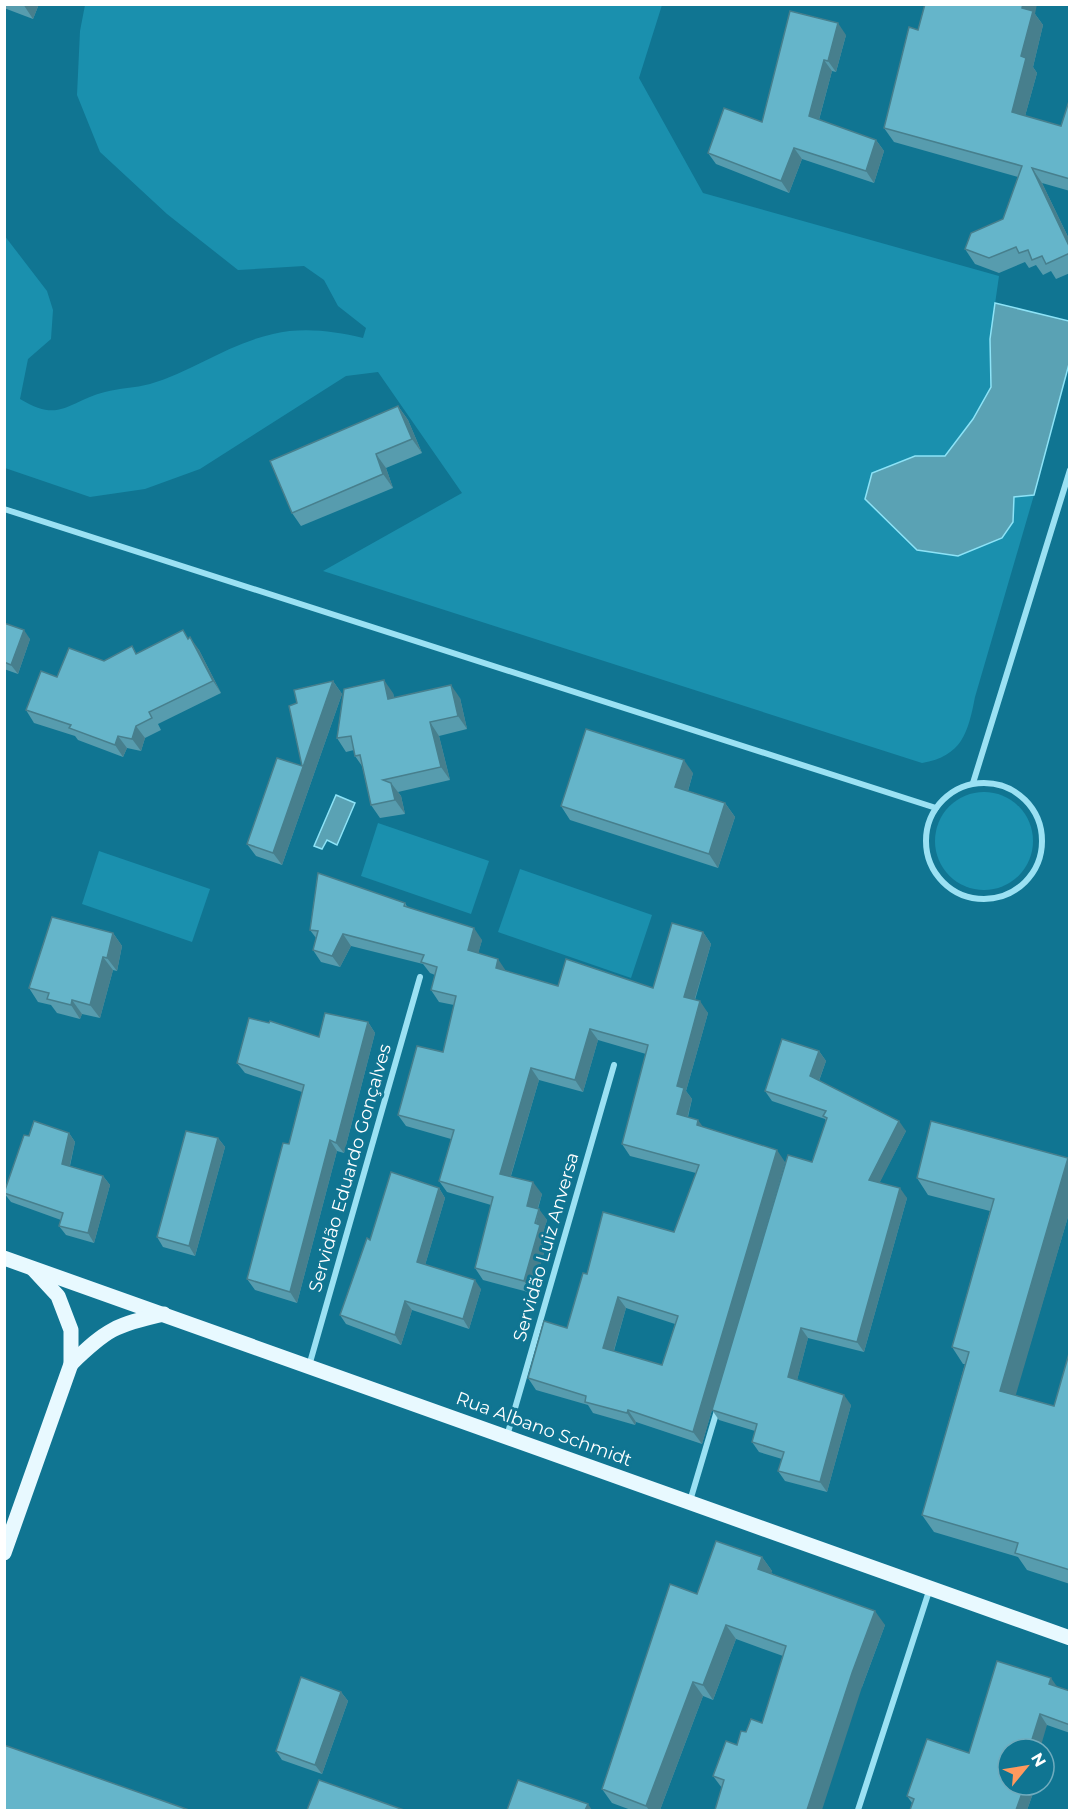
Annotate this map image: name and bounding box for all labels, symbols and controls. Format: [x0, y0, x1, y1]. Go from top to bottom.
street label: Servidão Eduardo Gonçalves [304, 1041, 396, 1295]
street label: Servidão Luiz Anversa [508, 1150, 584, 1344]
street label: Rua Albano Schmidt [453, 1387, 635, 1471]
north arrow [996, 1737, 1056, 1797]
text: N [1027, 1749, 1050, 1770]

